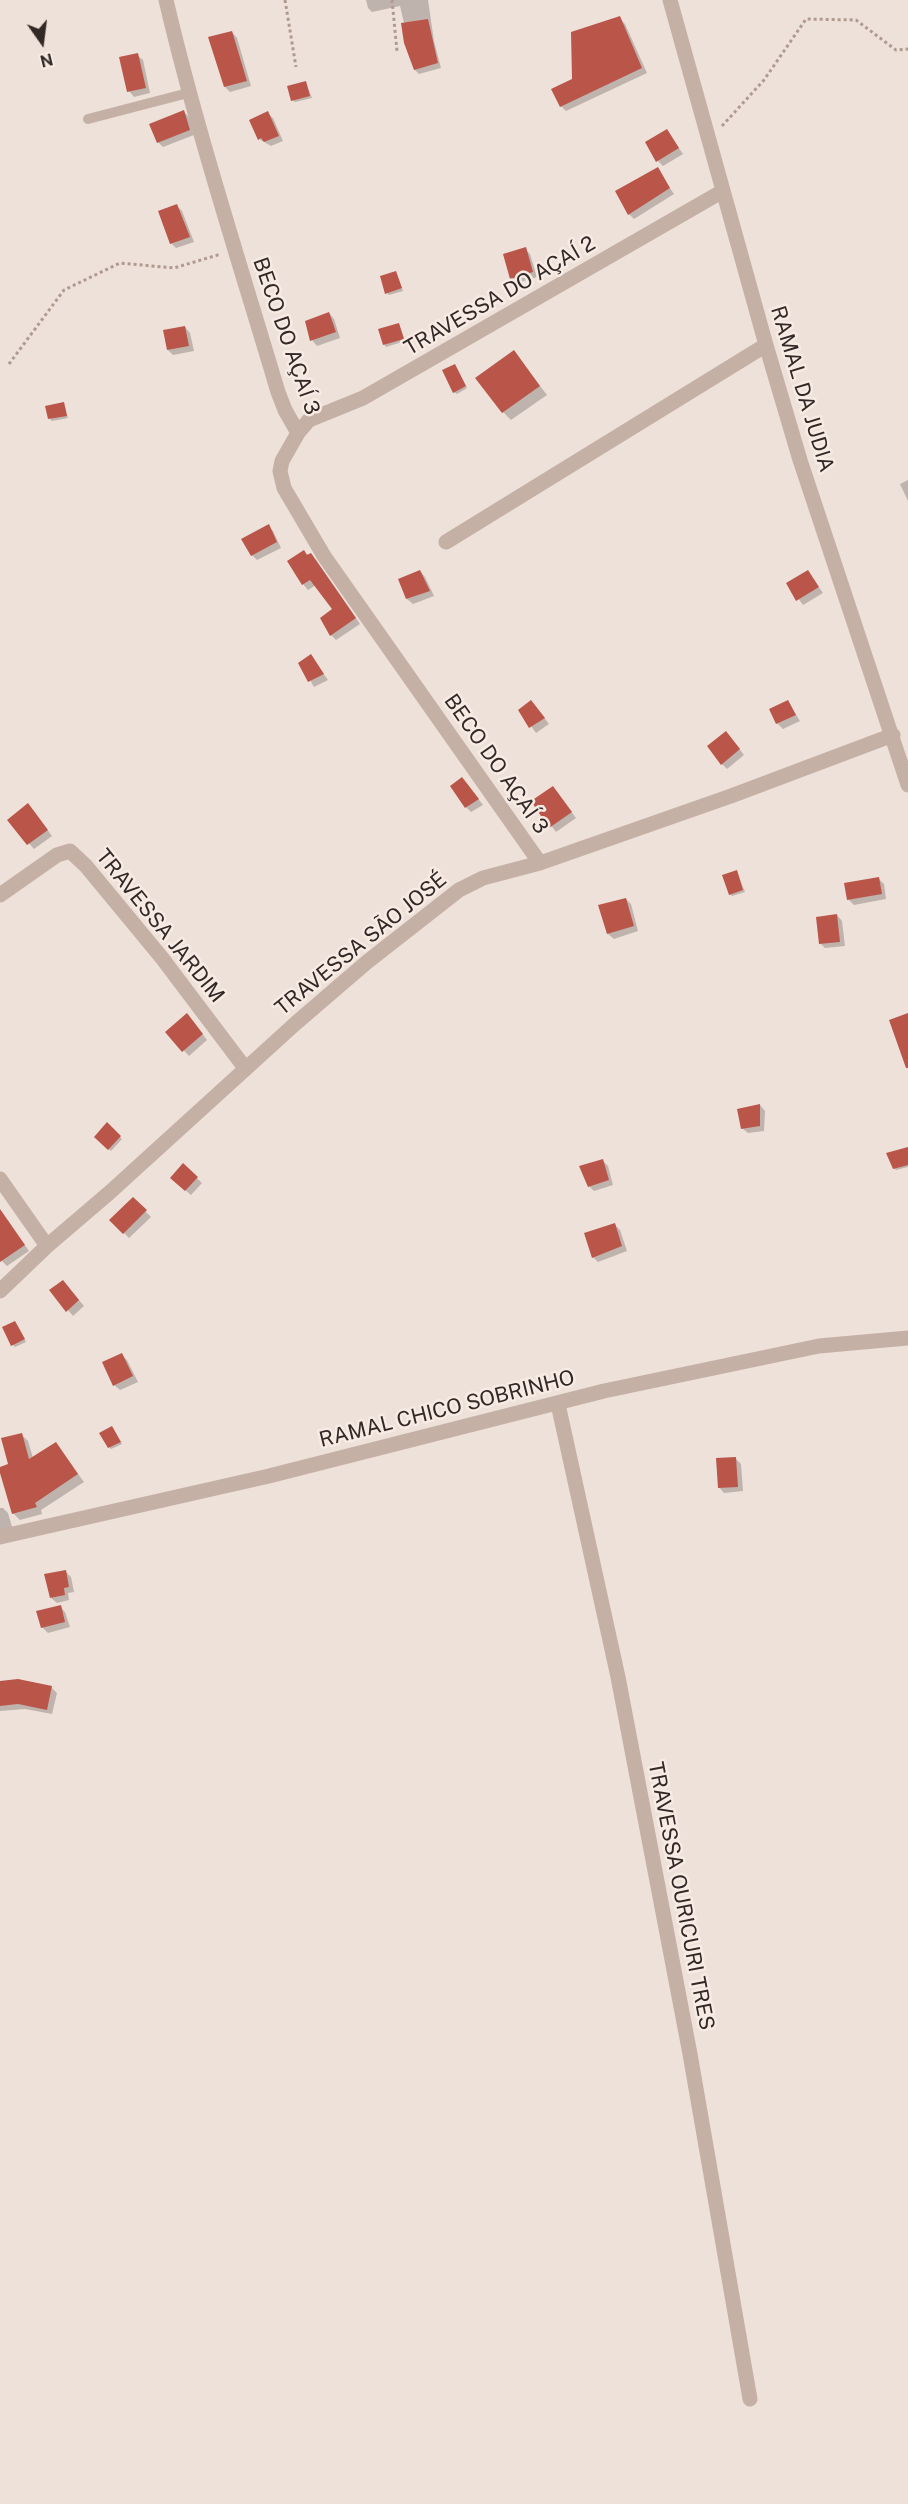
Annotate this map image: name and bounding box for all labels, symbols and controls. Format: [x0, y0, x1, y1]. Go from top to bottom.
north arrow [12, 12, 72, 72]
text: N [38, 49, 55, 71]
street label: TRAVESSA DO AÇAÍ 2 [400, 231, 600, 361]
street label: BECO DO AÇAÍ 3 [247, 254, 325, 418]
street label: RAMAL DA JUDIA [765, 303, 839, 475]
street label: BECO DO AÇAÍ 3 [438, 689, 554, 839]
street label: TRAVESSA JARDIM [90, 844, 230, 1008]
street label: TRAVESSA SÃO JOSÉ [270, 867, 452, 1021]
street label: RAMAL CHICO SOBRINHO [317, 1365, 577, 1453]
street label: TRAVESSA OURICURI TRES [643, 1760, 719, 2032]

